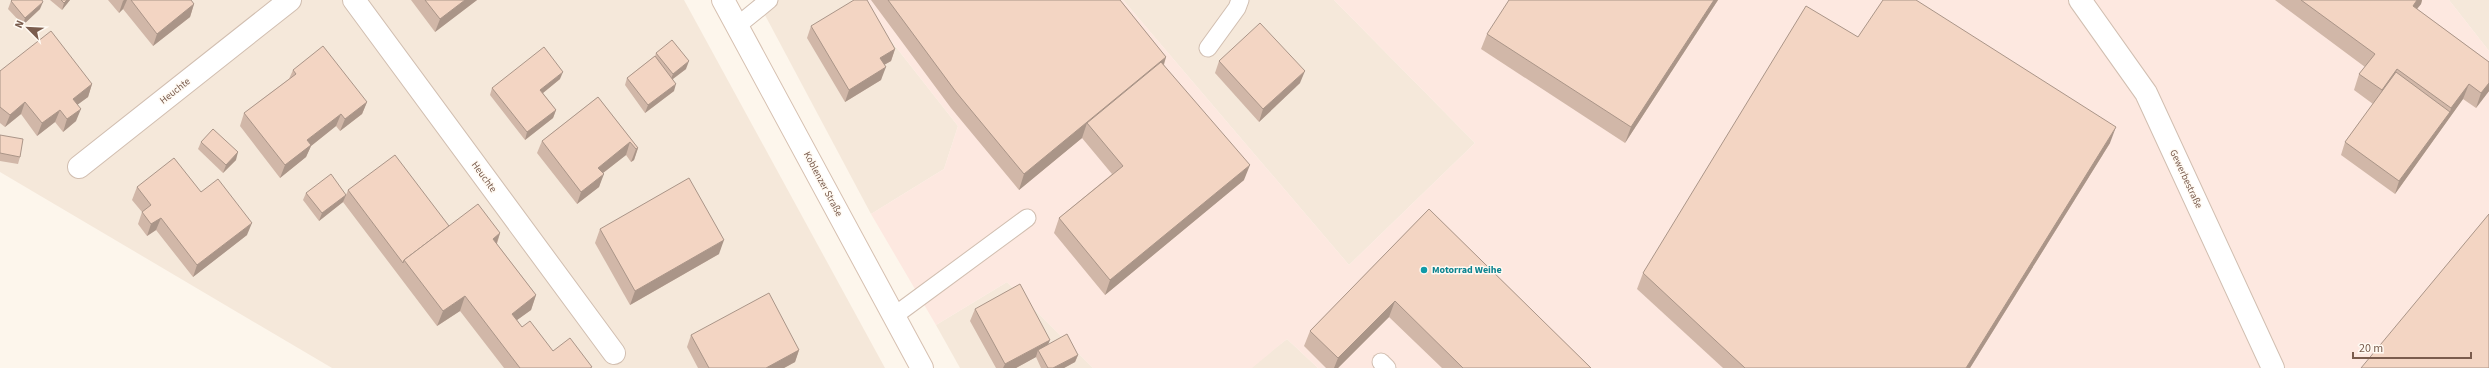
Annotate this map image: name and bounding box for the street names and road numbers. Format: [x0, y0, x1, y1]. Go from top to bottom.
street label: Heuchte [157, 75, 193, 107]
street label: Gewerbestraße [2166, 147, 2206, 211]
street label: Koblenzer Straße [800, 149, 846, 219]
street label: Heuchte [468, 159, 500, 195]

